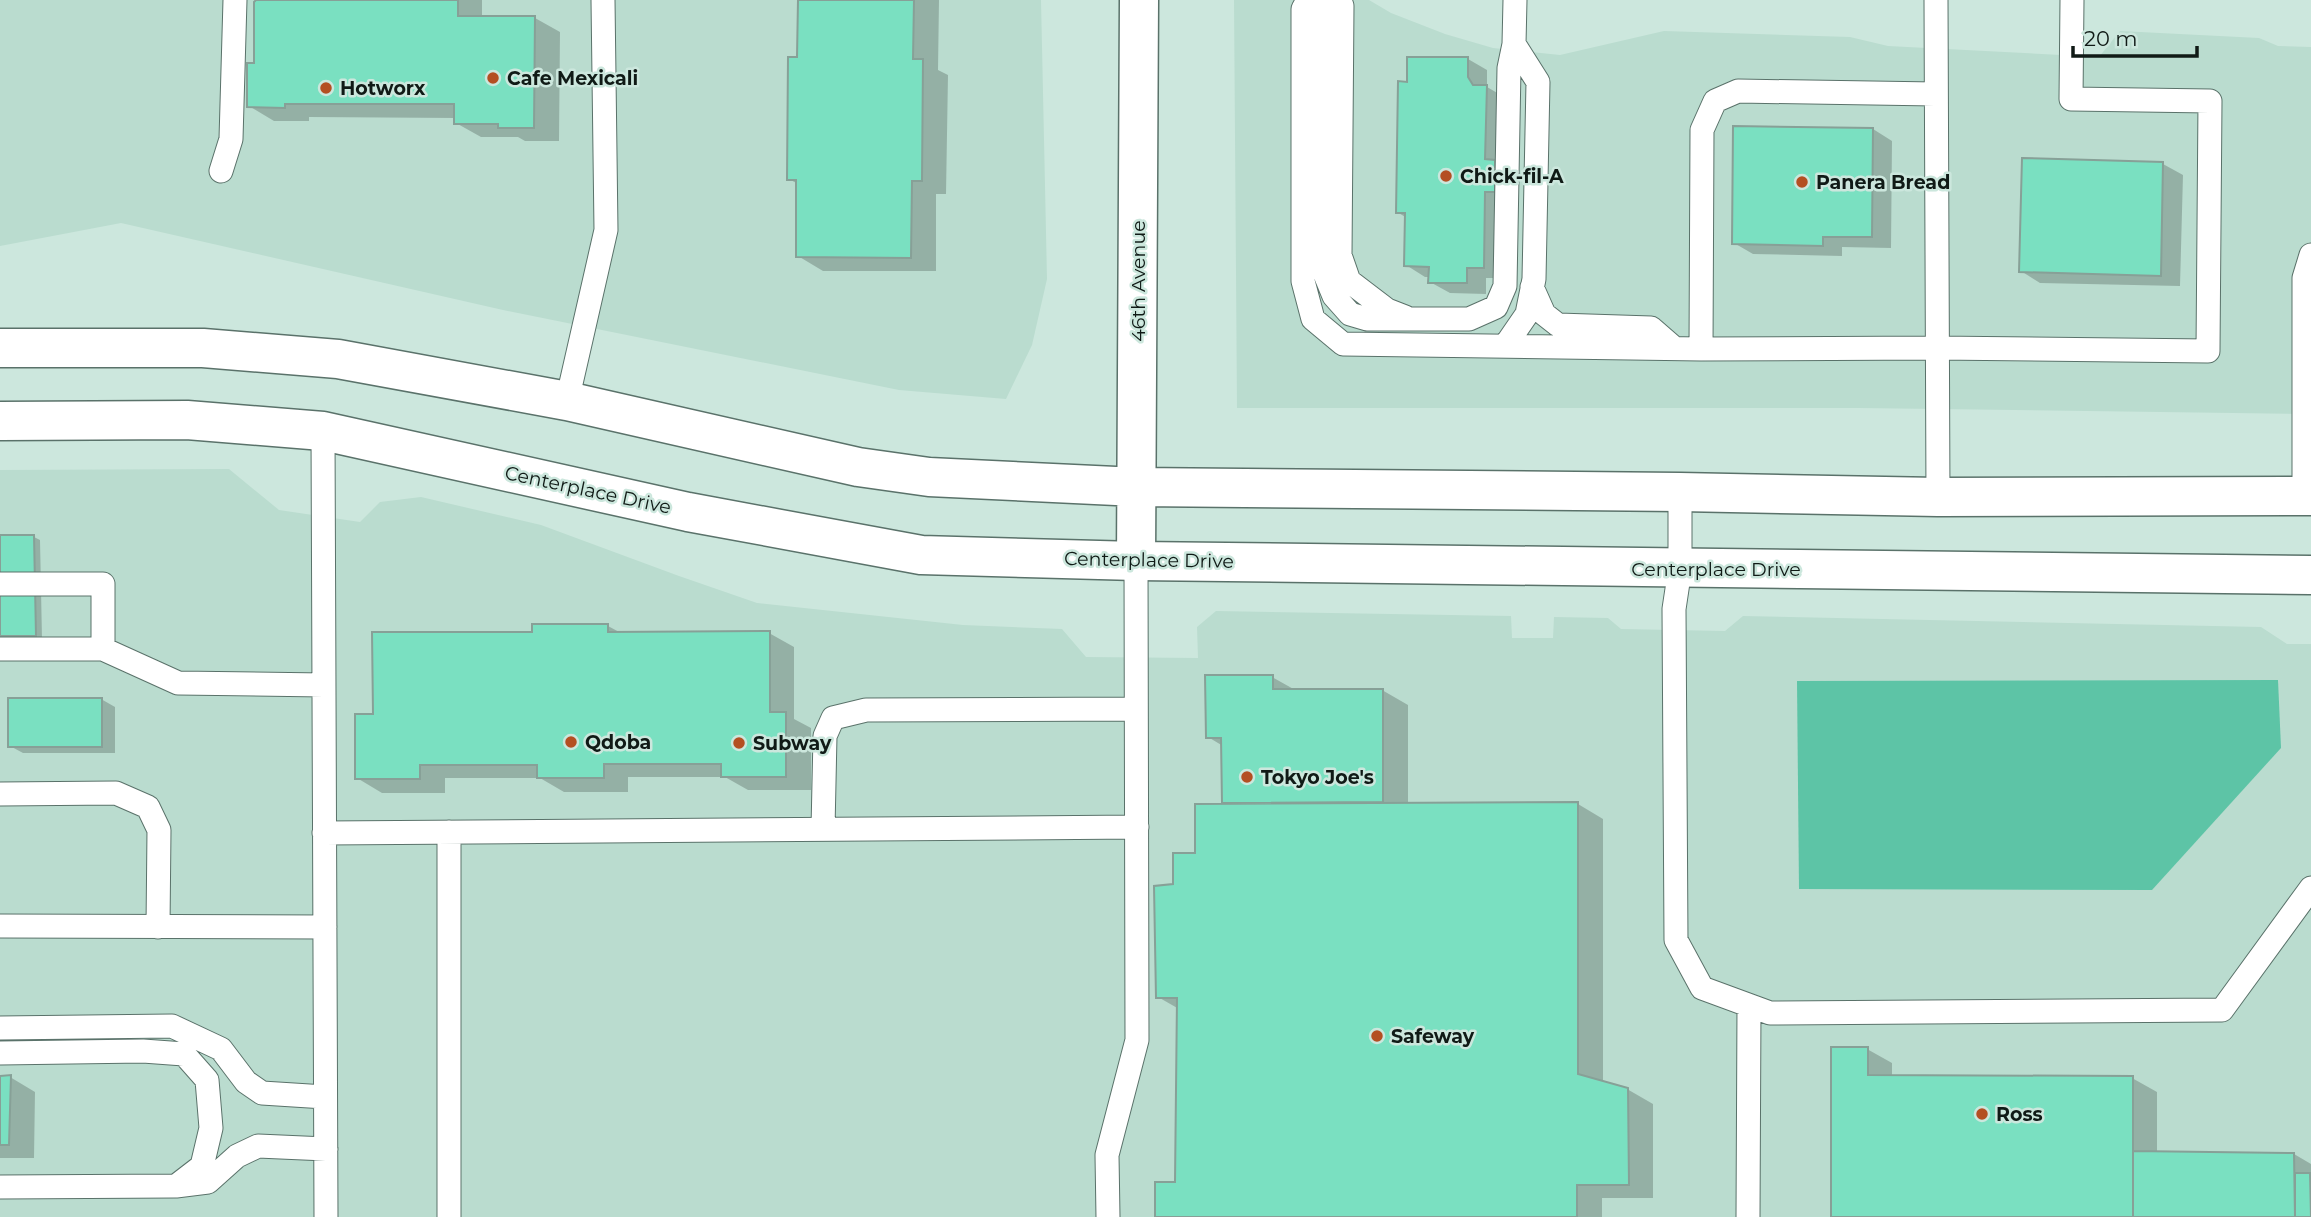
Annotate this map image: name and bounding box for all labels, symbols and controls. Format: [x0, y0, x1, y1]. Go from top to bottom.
scale bar [2073, 14, 2197, 58]
text: 20 m [2084, 26, 2138, 51]
place label: Cafe Mexicali [507, 67, 638, 90]
marker: Cafe Mexicali [485, 70, 501, 86]
place label: Hotworx [340, 77, 426, 100]
marker: Hotworx [318, 80, 334, 96]
place label: Chick-fil-A [1460, 165, 1564, 188]
marker: Chick-fil-A [1438, 168, 1454, 184]
place label: Panera Bread [1816, 171, 1950, 194]
marker: Panera Bread [1794, 174, 1810, 190]
street label: 46th Avenue [1127, 220, 1150, 342]
street label: Centerplace Drive [503, 461, 673, 519]
street label: Centerplace Drive [1064, 547, 1234, 573]
street label: Centerplace Drive [1631, 558, 1801, 581]
place label: Qdoba [585, 731, 651, 754]
place label: Subway [753, 732, 832, 755]
marker: Qdoba [563, 734, 579, 750]
marker: Subway [731, 735, 747, 751]
place label: Tokyo Joe's [1261, 766, 1374, 789]
marker: Tokyo Joe's [1239, 769, 1255, 785]
place label: Safeway [1391, 1025, 1475, 1048]
marker: Safeway [1369, 1028, 1385, 1044]
place label: Ross [1996, 1103, 2043, 1126]
marker: Ross [1974, 1106, 1990, 1122]

